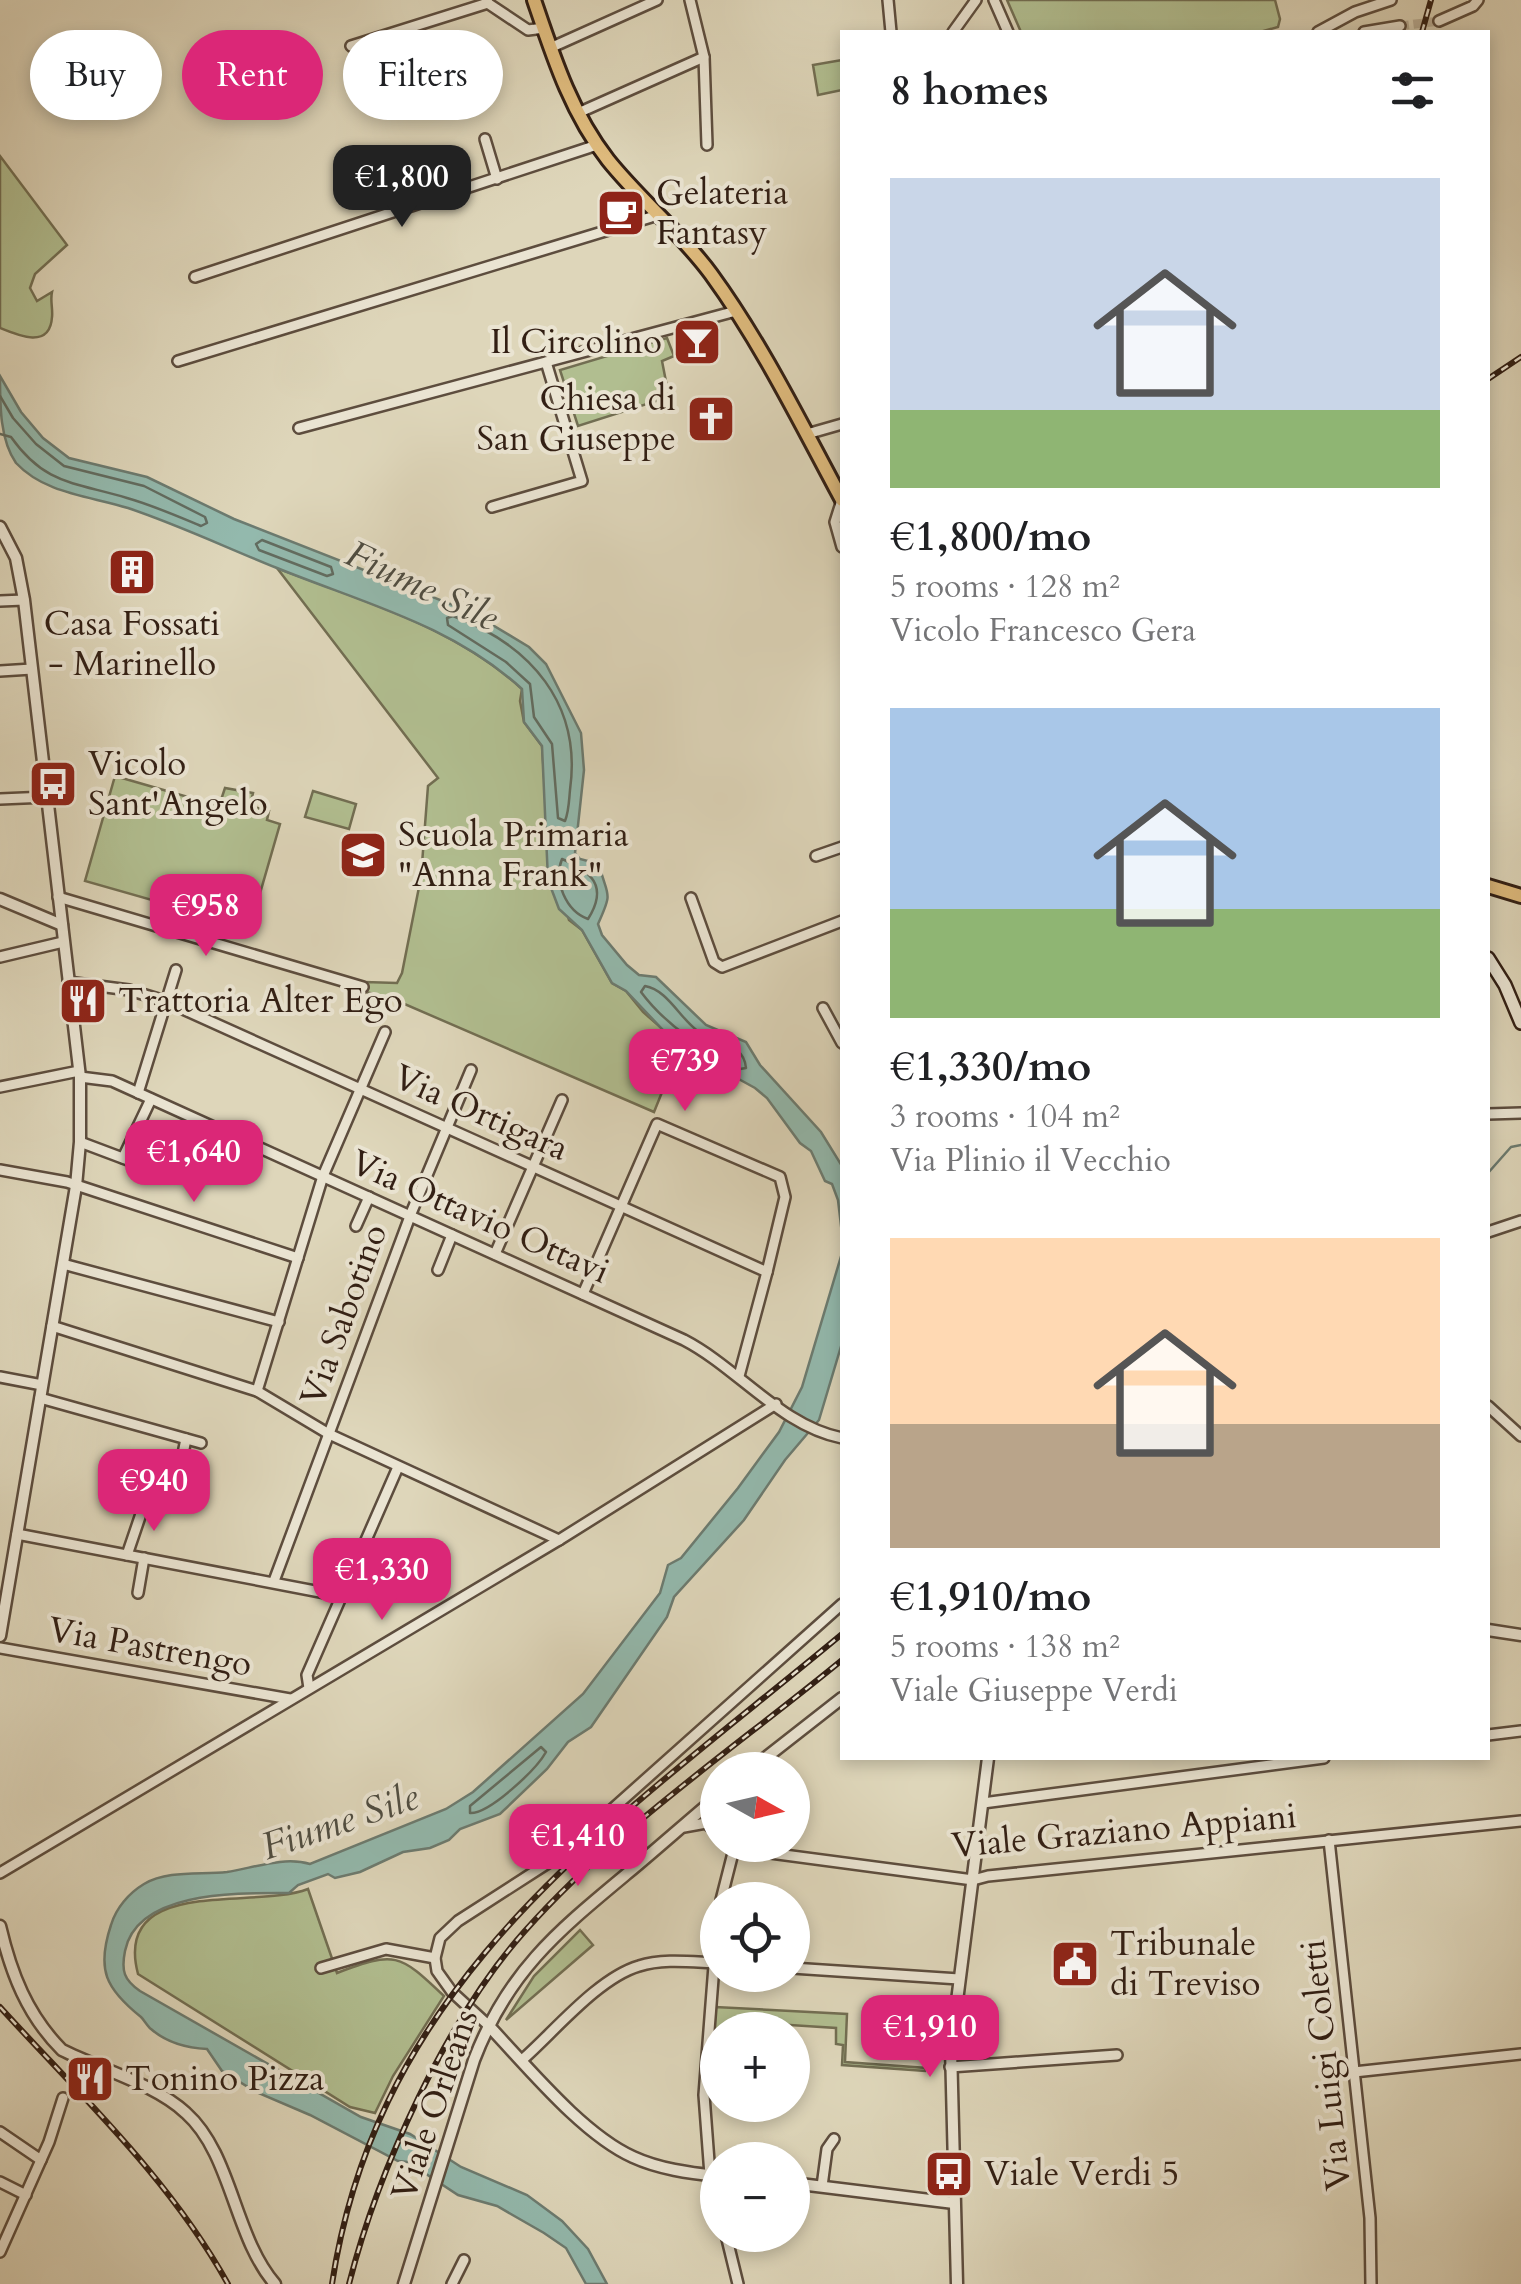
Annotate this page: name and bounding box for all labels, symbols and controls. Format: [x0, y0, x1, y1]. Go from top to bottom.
chip: Buy [30, 30, 162, 120]
chip: Rent [182, 30, 323, 120]
chip: Filters [343, 30, 503, 120]
text: 8 homes [890, 62, 1048, 119]
icon: filters [1385, 63, 1440, 118]
pin: €1,800 [321, 145, 483, 230]
text: €1,800 [355, 155, 449, 199]
place label: Gelateria Fantasy [656, 169, 788, 257]
cafe icon: Gelateria Fantasy [595, 187, 647, 239]
icon: home [1075, 243, 1255, 423]
bar icon: Il Circolino [671, 316, 723, 368]
place label: Il Circolino [490, 318, 662, 366]
place label: Chiesa di San Giuseppe [477, 375, 676, 463]
church icon: Chiesa di San Giuseppe [685, 393, 737, 445]
text: €1,800/mo [890, 508, 1091, 565]
water label: Fiume Sile [337, 528, 507, 644]
building icon: Casa Fossati - Marinello [106, 546, 158, 598]
text: 5 rooms · 128 m² [890, 565, 1120, 609]
place label: Casa Fossati - Marinello [44, 600, 220, 688]
text: Vicolo Francesco Gera [890, 609, 1196, 653]
place label: Vicolo Sant'Angelo [88, 740, 268, 828]
bus stop icon: Vicolo Sant'Angelo [27, 758, 79, 810]
icon: home [1075, 773, 1255, 953]
place label: Scuola Primaria "Anna Frank" [398, 811, 629, 899]
school or university icon: Scuola Primaria "Anna Frank" [337, 829, 389, 881]
pin: €958 [147, 874, 265, 959]
text: €958 [172, 884, 240, 928]
restaurant icon: Trattoria Alter Ego [57, 975, 109, 1027]
place label: Trattoria Alter Ego [118, 977, 403, 1025]
pin: €739 [626, 1029, 744, 1114]
text: €1,330/mo [890, 1038, 1091, 1095]
text: €739 [651, 1039, 719, 1083]
street label: Via Ortigara [386, 1053, 576, 1173]
text: 3 rooms · 104 m² [890, 1095, 1120, 1139]
pin: €1,640 [113, 1120, 275, 1205]
text: €1,640 [147, 1130, 241, 1174]
street label: Via Ottavio Ottavi [343, 1138, 617, 1296]
text: Via Plinio il Vecchio [890, 1139, 1171, 1183]
street label: Via Sabotino [289, 1217, 399, 1413]
icon: home [1075, 1303, 1255, 1483]
pin: €940 [95, 1449, 213, 1534]
text: €940 [120, 1459, 188, 1503]
pin: €1,330 [301, 1538, 463, 1623]
text: €1,330 [335, 1548, 429, 1592]
text: €1,910/mo [890, 1568, 1091, 1625]
street label: Via Pastrengo [45, 1605, 255, 1689]
text: 5 rooms · 138 m² [890, 1625, 1120, 1669]
text: Viale Giuseppe Verdi [890, 1669, 1178, 1713]
north arrow [700, 1752, 810, 1862]
map controls [700, 1752, 810, 2252]
water label: Fiume Sile [255, 1771, 426, 1873]
street label: Viale Graziano Appiani [949, 1792, 1299, 1870]
pin: €1,410 [497, 1804, 659, 1889]
text: €1,410 [531, 1814, 625, 1858]
button: locate [700, 1882, 810, 1992]
place label: Tribunale di Treviso [1110, 1920, 1260, 2008]
street label: Via Luigi Coletti [1289, 1937, 1363, 2193]
public building icon: Tribunale di Treviso [1049, 1938, 1101, 1990]
pin: €1,910 [849, 1995, 1011, 2080]
street label: Viale Orleans [380, 2003, 490, 2207]
text: €1,910 [883, 2005, 977, 2049]
button: + [700, 2012, 810, 2122]
restaurant icon: Tonino Pizza [64, 2053, 116, 2105]
place label: Tonino Pizza [125, 2055, 324, 2103]
button: − [700, 2142, 810, 2252]
bus stop icon: Viale Verdi 5 [923, 2148, 975, 2200]
place label: Viale Verdi 5 [984, 2150, 1179, 2198]

